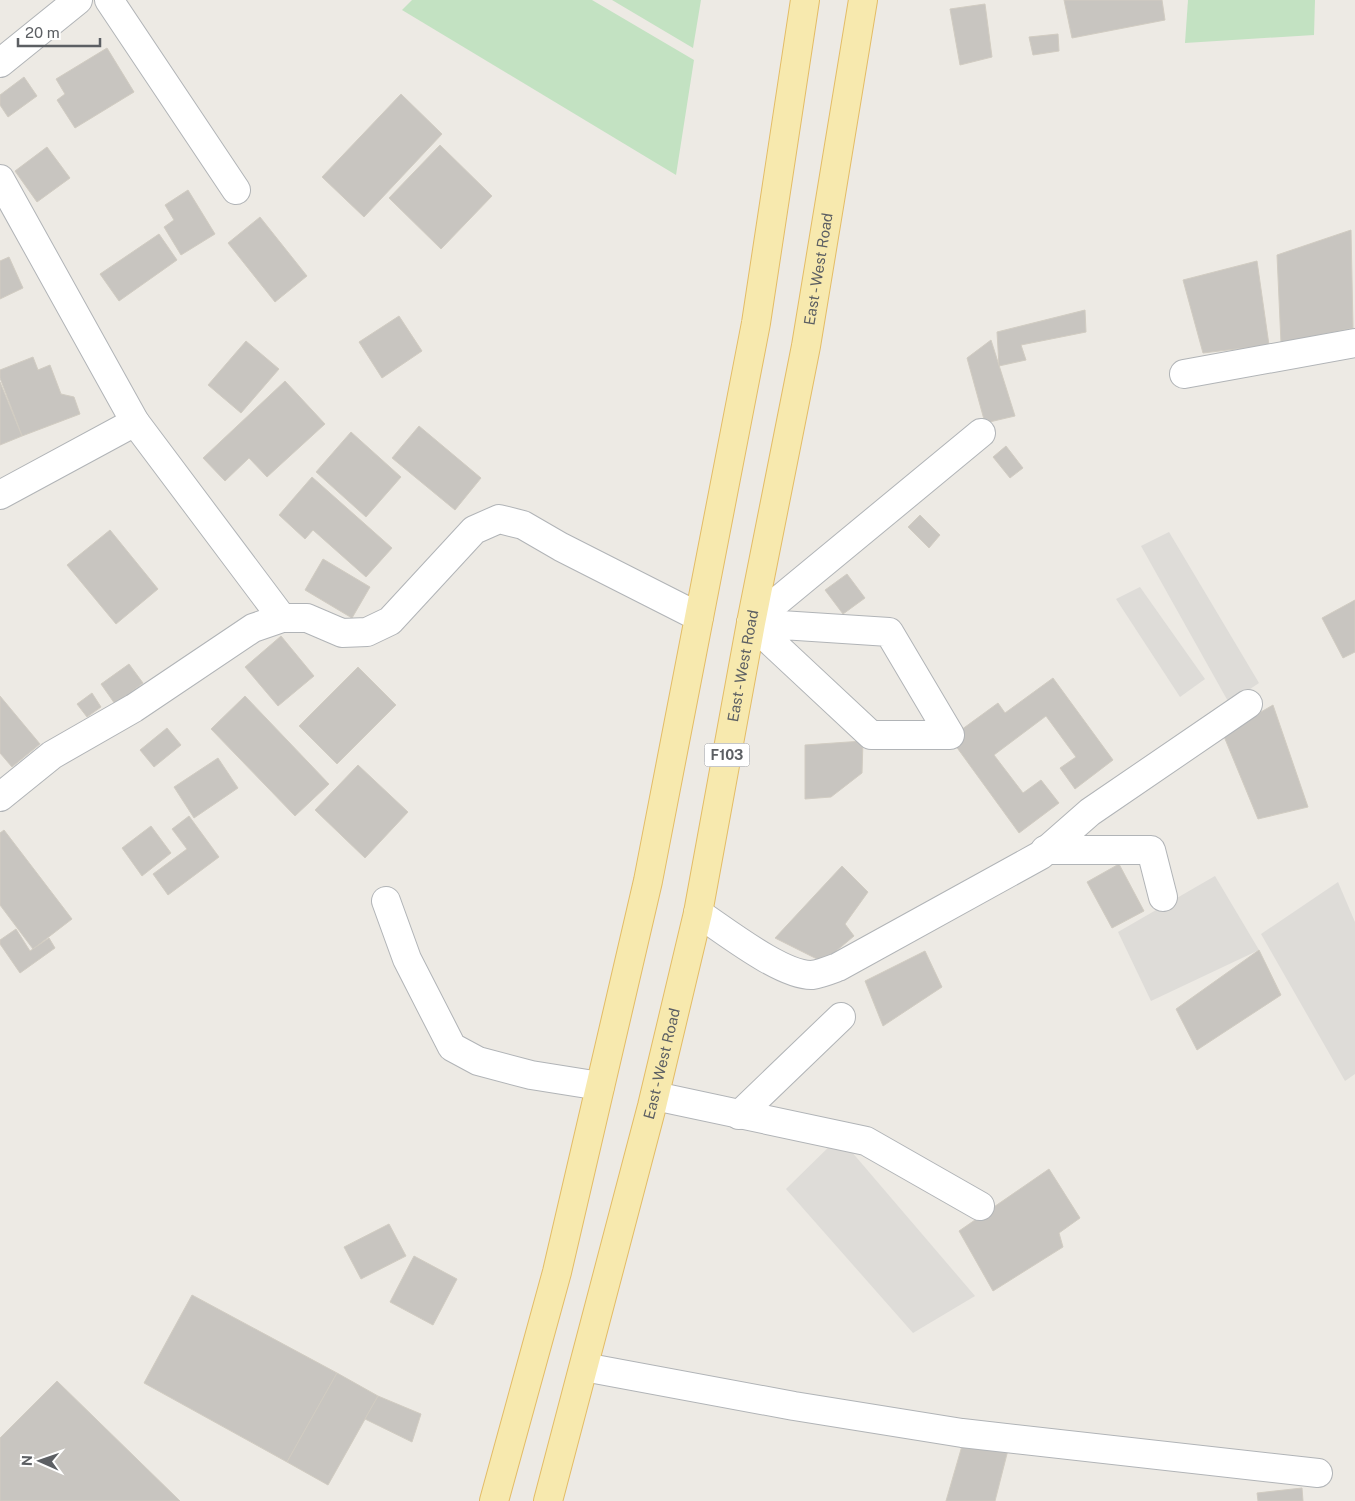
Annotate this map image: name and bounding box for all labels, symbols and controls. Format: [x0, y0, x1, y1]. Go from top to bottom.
scale bar [18, 15, 100, 47]
text: 20 m [25, 24, 60, 41]
street label: East - West Road [801, 212, 836, 327]
street label: East - West Road [724, 608, 761, 723]
road number: F103 [704, 744, 750, 766]
street label: East - West Road [640, 1006, 683, 1121]
north arrow [15, 1436, 65, 1486]
text: N [19, 1455, 35, 1466]

